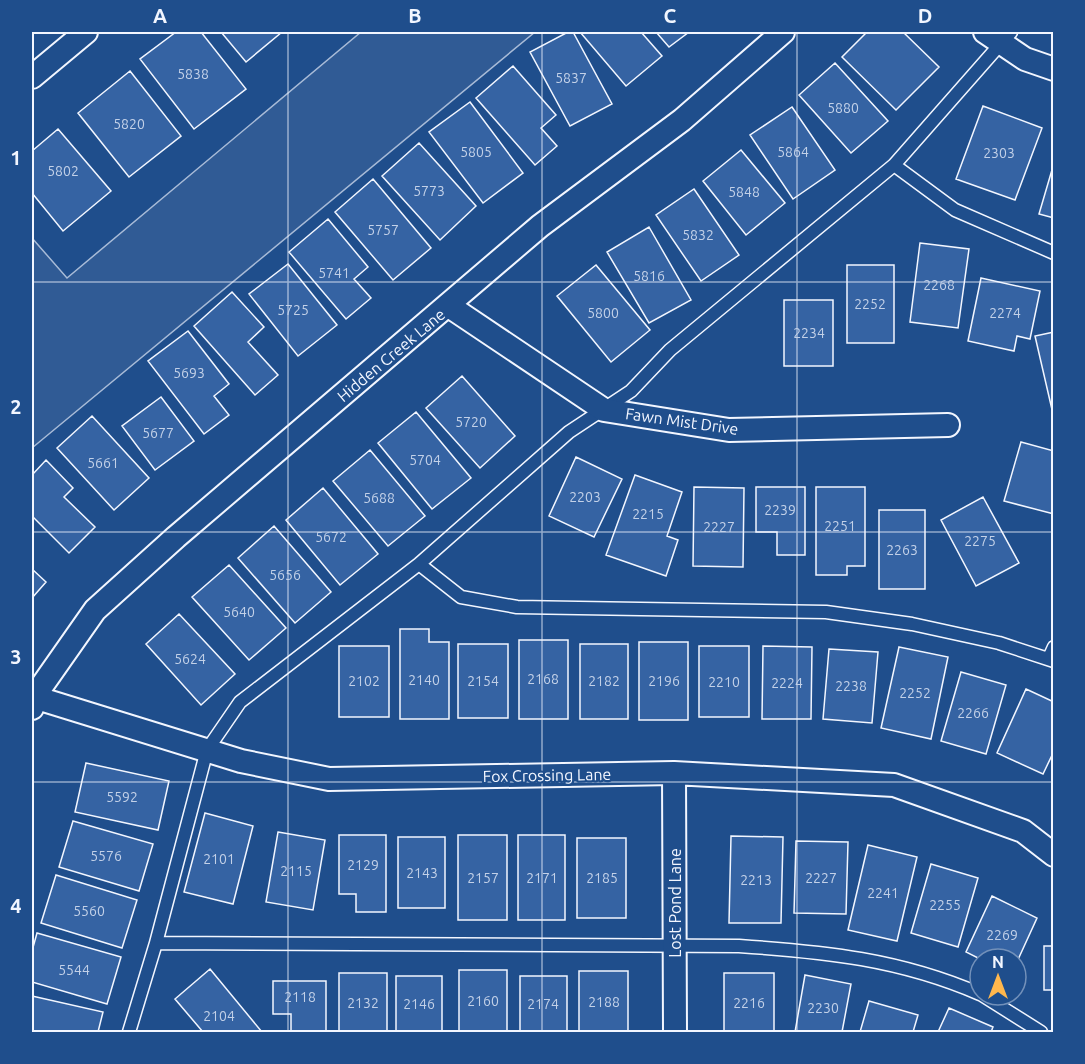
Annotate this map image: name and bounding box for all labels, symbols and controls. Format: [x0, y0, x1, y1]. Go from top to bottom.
text: A [153, 4, 167, 27]
text: B [408, 4, 422, 27]
text: C [664, 4, 677, 27]
text: D [918, 4, 932, 27]
house number: 5838 [177, 66, 209, 82]
house number: 5837 [555, 70, 587, 86]
house number: 5880 [827, 100, 859, 116]
house number: 5820 [113, 116, 145, 132]
house number: 5805 [460, 144, 492, 160]
house number: 5864 [777, 144, 809, 160]
house number: 2303 [983, 145, 1015, 161]
text: 1 [10, 146, 22, 169]
house number: 5802 [47, 163, 79, 179]
house number: 5773 [413, 183, 445, 199]
house number: 5848 [728, 184, 760, 200]
house number: 5757 [367, 222, 399, 238]
house number: 5832 [682, 227, 714, 243]
house number: 5741 [318, 265, 350, 281]
house number: 5816 [633, 268, 665, 284]
house number: 2268 [923, 277, 955, 293]
house number: 2252 [854, 296, 886, 312]
house number: 5725 [277, 302, 309, 318]
street label: Hidden Creek Lane [334, 305, 448, 405]
house number: 5800 [587, 305, 619, 321]
house number: 2274 [989, 305, 1021, 321]
house number: 2234 [793, 325, 825, 341]
house number: 5693 [173, 365, 205, 381]
text: 2 [10, 395, 22, 418]
street label: Fawn Mist Drive [624, 404, 740, 438]
house number: 5720 [455, 414, 487, 430]
house number: 5677 [142, 425, 174, 441]
house number: 5704 [409, 452, 441, 468]
house number: 5661 [87, 455, 119, 471]
house number: 2203 [569, 489, 601, 505]
house number: 5688 [363, 490, 395, 506]
house number: 2239 [764, 502, 796, 518]
house number: 2215 [632, 506, 664, 522]
house number: 2251 [824, 518, 856, 534]
house number: 2227 [703, 519, 735, 535]
house number: 5672 [315, 529, 347, 545]
house number: 2275 [964, 533, 996, 549]
house number: 2263 [886, 542, 918, 558]
house number: 5656 [269, 567, 301, 583]
house number: 5640 [223, 604, 255, 620]
text: 3 [10, 645, 22, 668]
house number: 5624 [174, 651, 206, 667]
house number: 2168 [527, 671, 559, 687]
house number: 2140 [408, 672, 440, 688]
house number: 2102 [348, 673, 380, 689]
house number: 2154 [467, 673, 499, 689]
house number: 2182 [588, 673, 620, 689]
house number: 2196 [648, 673, 680, 689]
house number: 2210 [708, 674, 740, 690]
house number: 2224 [771, 675, 803, 691]
house number: 2238 [835, 678, 867, 694]
house number: 2252 [899, 685, 931, 701]
house number: 2266 [957, 705, 989, 721]
street label: Fox Crossing Lane [483, 765, 611, 785]
house number: 5592 [106, 789, 138, 805]
house number: 5576 [90, 848, 122, 864]
street label: Lost Pond Lane [666, 848, 684, 958]
house number: 2101 [203, 851, 235, 867]
house number: 2129 [347, 857, 379, 873]
house number: 2115 [280, 863, 312, 879]
house number: 2143 [406, 865, 438, 881]
house number: 2157 [467, 870, 499, 886]
house number: 2171 [526, 870, 558, 886]
house number: 2185 [586, 870, 618, 886]
house number: 2227 [805, 870, 837, 886]
house number: 2213 [740, 872, 772, 888]
house number: 2241 [867, 885, 899, 901]
text: 4 [10, 894, 22, 917]
house number: 2255 [929, 897, 961, 913]
house number: 5560 [73, 903, 105, 919]
house number: 2269 [986, 927, 1018, 943]
north arrow [968, 947, 1028, 1007]
text: N [992, 953, 1004, 971]
house number: 5544 [58, 962, 90, 978]
house number: 2118 [284, 989, 316, 1005]
house number: 2160 [467, 993, 499, 1009]
house number: 2188 [588, 994, 620, 1010]
house number: 2132 [347, 995, 379, 1011]
house number: 2216 [733, 995, 765, 1011]
house number: 2146 [403, 996, 435, 1012]
house number: 2174 [527, 996, 559, 1012]
house number: 2230 [807, 1000, 839, 1016]
house number: 2104 [203, 1008, 235, 1024]

